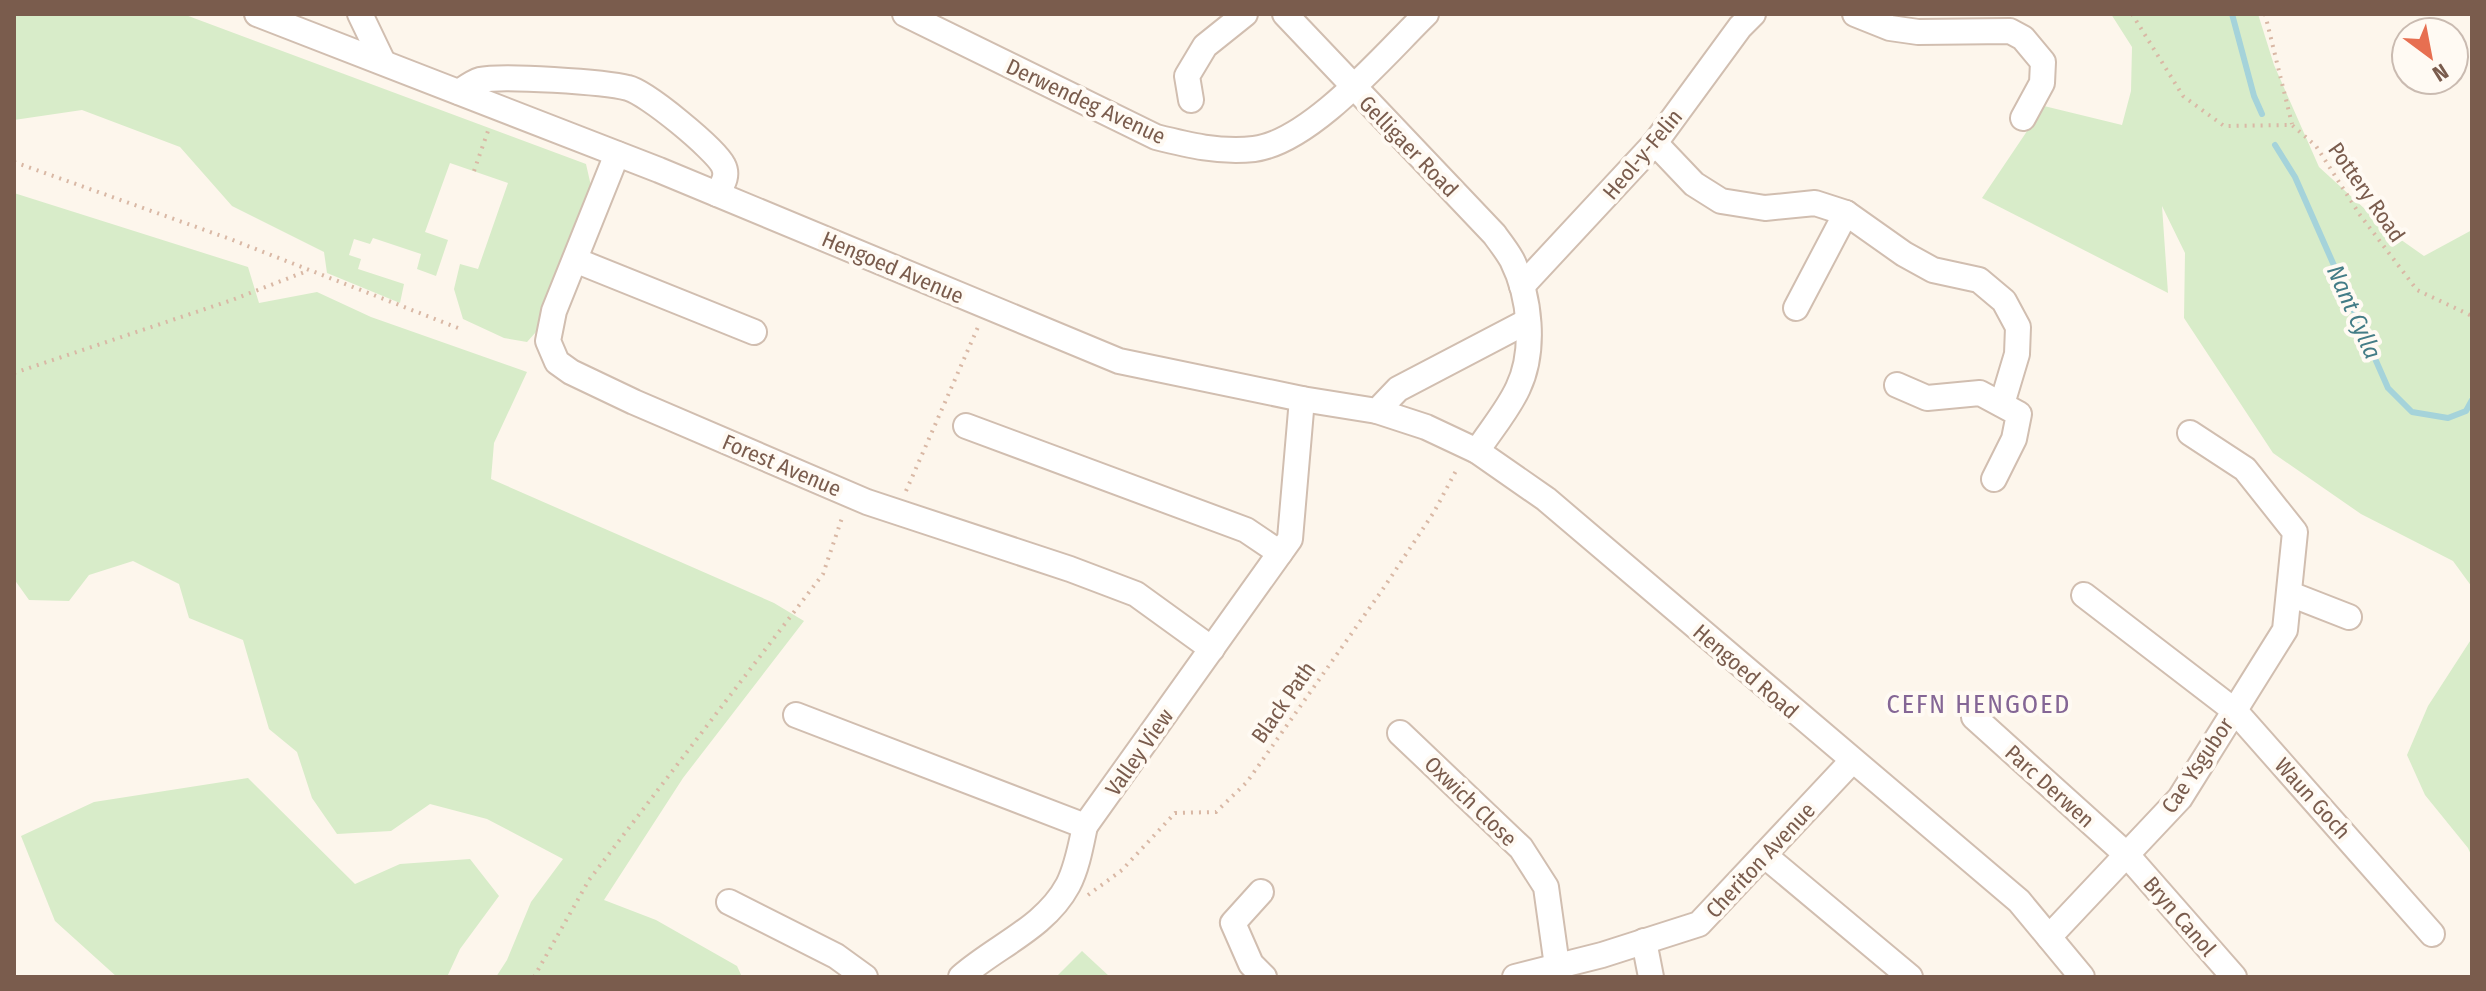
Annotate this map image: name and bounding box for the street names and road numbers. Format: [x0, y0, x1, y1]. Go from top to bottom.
street label: Derwendeg Avenue [1002, 53, 1170, 150]
street label: Gelligaer Road [1354, 90, 1464, 203]
street label: Heol-y-Felin [1597, 104, 1688, 205]
street label: Pottery Road [2322, 137, 2411, 247]
street label: Hengoed Avenue [818, 225, 968, 309]
street label: Forest Avenue [718, 428, 845, 503]
street label: Hengoed Road [1687, 618, 1804, 724]
street label: Black Path [1246, 656, 1321, 748]
street label: Valley View [1100, 704, 1179, 801]
street label: Cae Ysgubor [2156, 712, 2239, 818]
street label: Parc Derwen [1999, 739, 2100, 834]
street label: Oxwich Close [1419, 751, 1522, 852]
street label: Waun Goch [2269, 752, 2356, 845]
street label: Cheriton Avenue [1700, 797, 1821, 924]
street label: Bryn Canol [2138, 871, 2222, 962]

